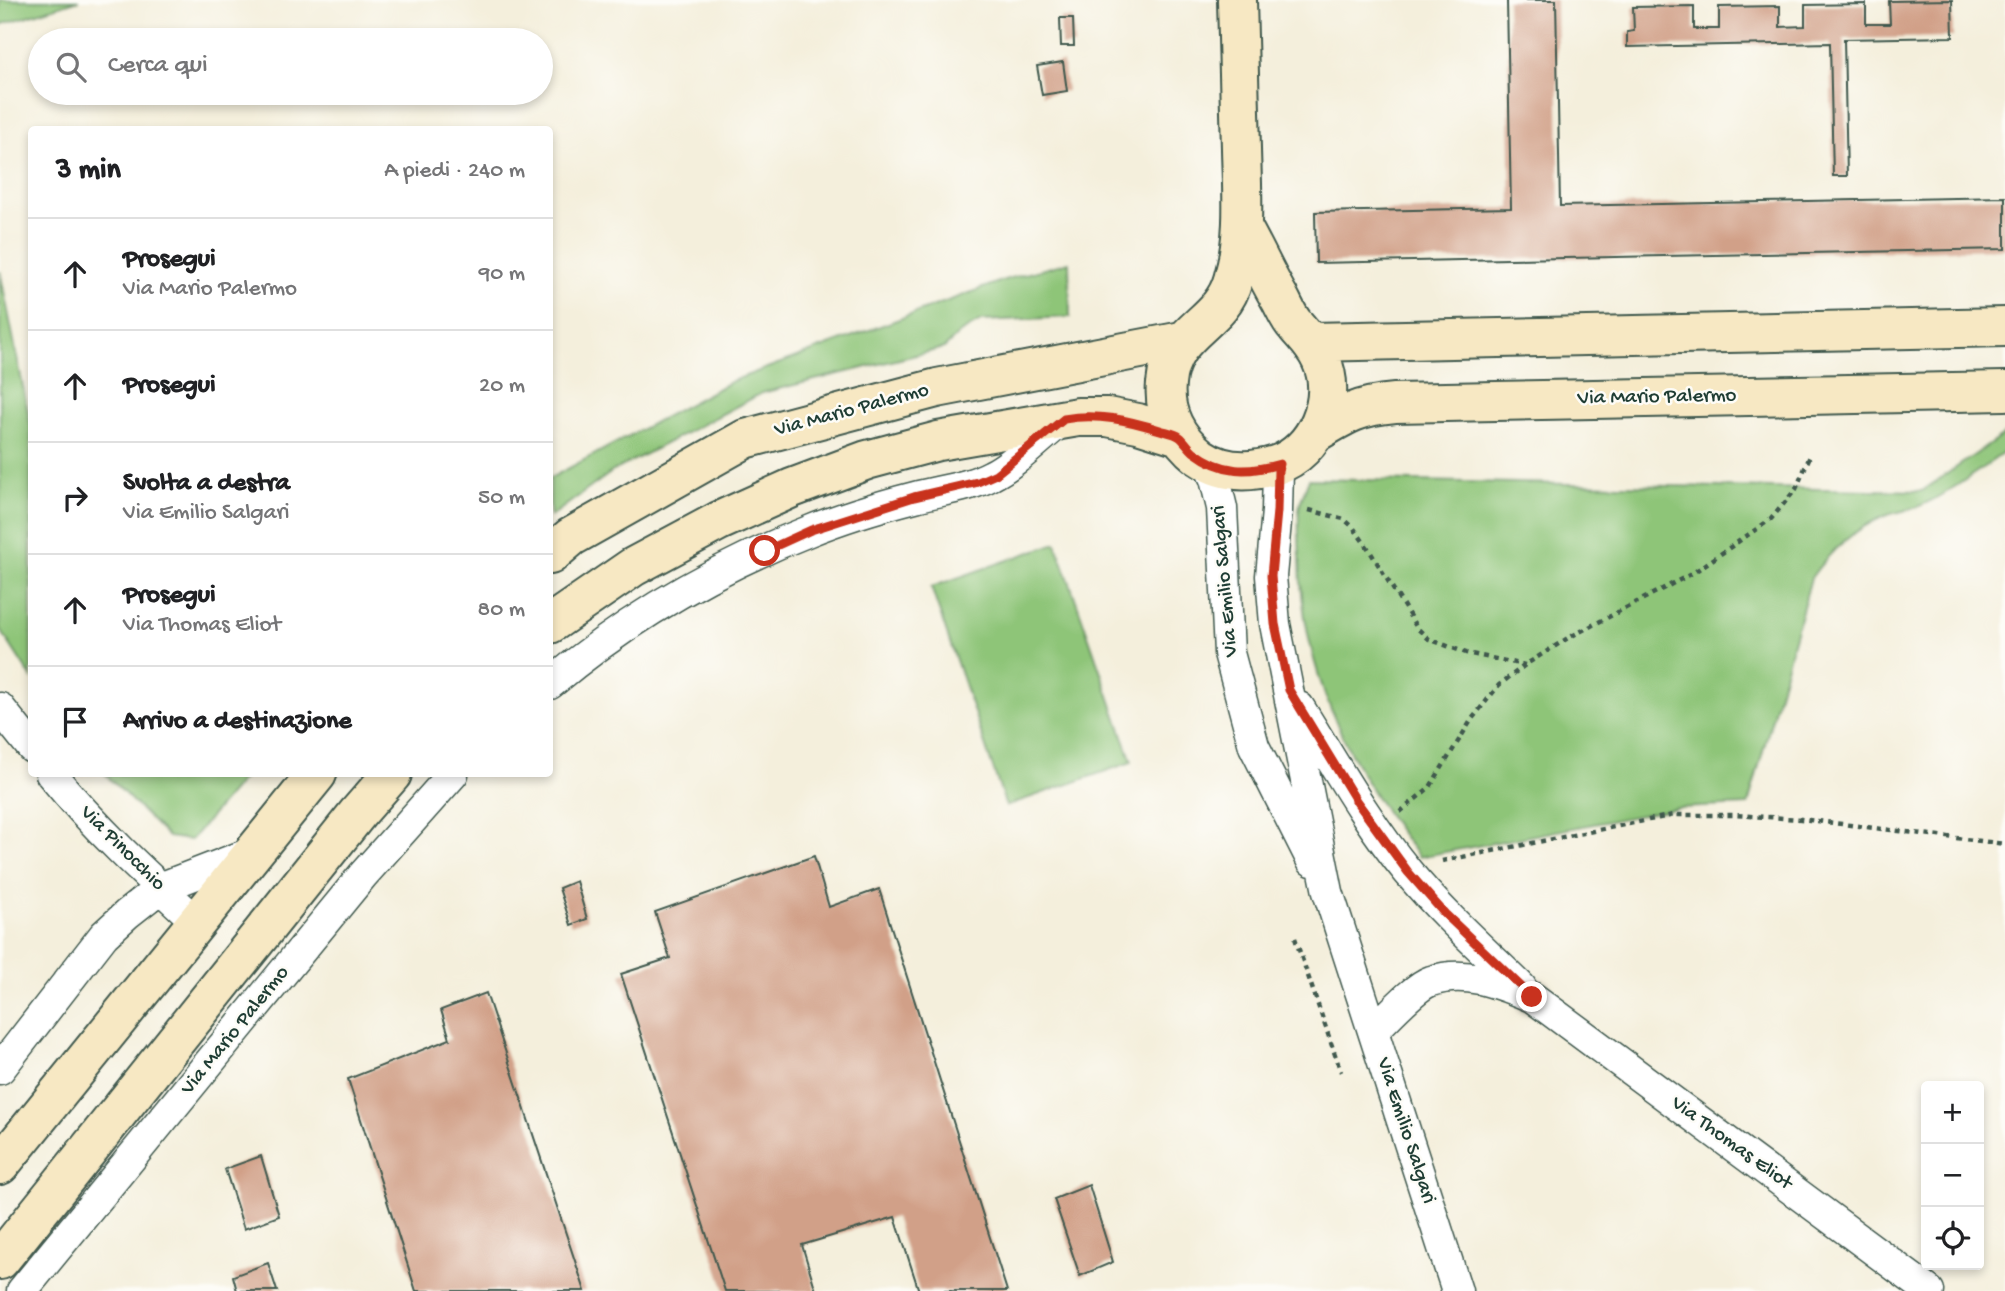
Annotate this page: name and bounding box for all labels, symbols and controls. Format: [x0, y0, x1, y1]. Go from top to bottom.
search box [28, 28, 553, 105]
icon: search [52, 48, 90, 86]
text: Cerca qui [108, 51, 208, 82]
text: 3 min [56, 154, 121, 189]
text: A piedi · 240 m [384, 158, 525, 185]
text: Prosegui [123, 245, 216, 276]
icon: ahead [56, 255, 94, 293]
text: 90 m [479, 261, 525, 288]
text: Via Mario Palermo [123, 276, 297, 303]
icon: ahead [56, 367, 94, 405]
text: Prosegui [123, 371, 216, 402]
text: 20 m [479, 373, 525, 400]
street label: Via Mario Palermo [771, 378, 932, 444]
street label: Via Mario Palermo [1576, 384, 1737, 412]
text: Svolta a destra [123, 469, 290, 500]
icon: right [56, 479, 94, 517]
text: 50 m [478, 485, 525, 512]
text: Via Emilio Salgari [123, 500, 290, 527]
street label: Via Emilio Salgari [1207, 504, 1245, 659]
route start [749, 535, 780, 566]
text: Prosegui [123, 581, 216, 612]
icon: ahead [56, 591, 94, 629]
text: 80 m [478, 597, 525, 624]
text: Via Thomas Eliot [123, 612, 281, 639]
icon: arrive [56, 703, 94, 741]
text: Arrivo a destinazione [123, 707, 352, 738]
street label: Via Pinocchio [73, 800, 170, 897]
street label: Via Mario Palermo [176, 961, 296, 1101]
route end [1516, 981, 1547, 1012]
street label: Via Emilio Salgari [1369, 1054, 1440, 1207]
map controls [1921, 1081, 1984, 1270]
button: + [1921, 1081, 1984, 1144]
street label: Via Thomas Eliot [1665, 1091, 1799, 1198]
button: − [1921, 1144, 1984, 1207]
button: locate [1921, 1207, 1984, 1270]

